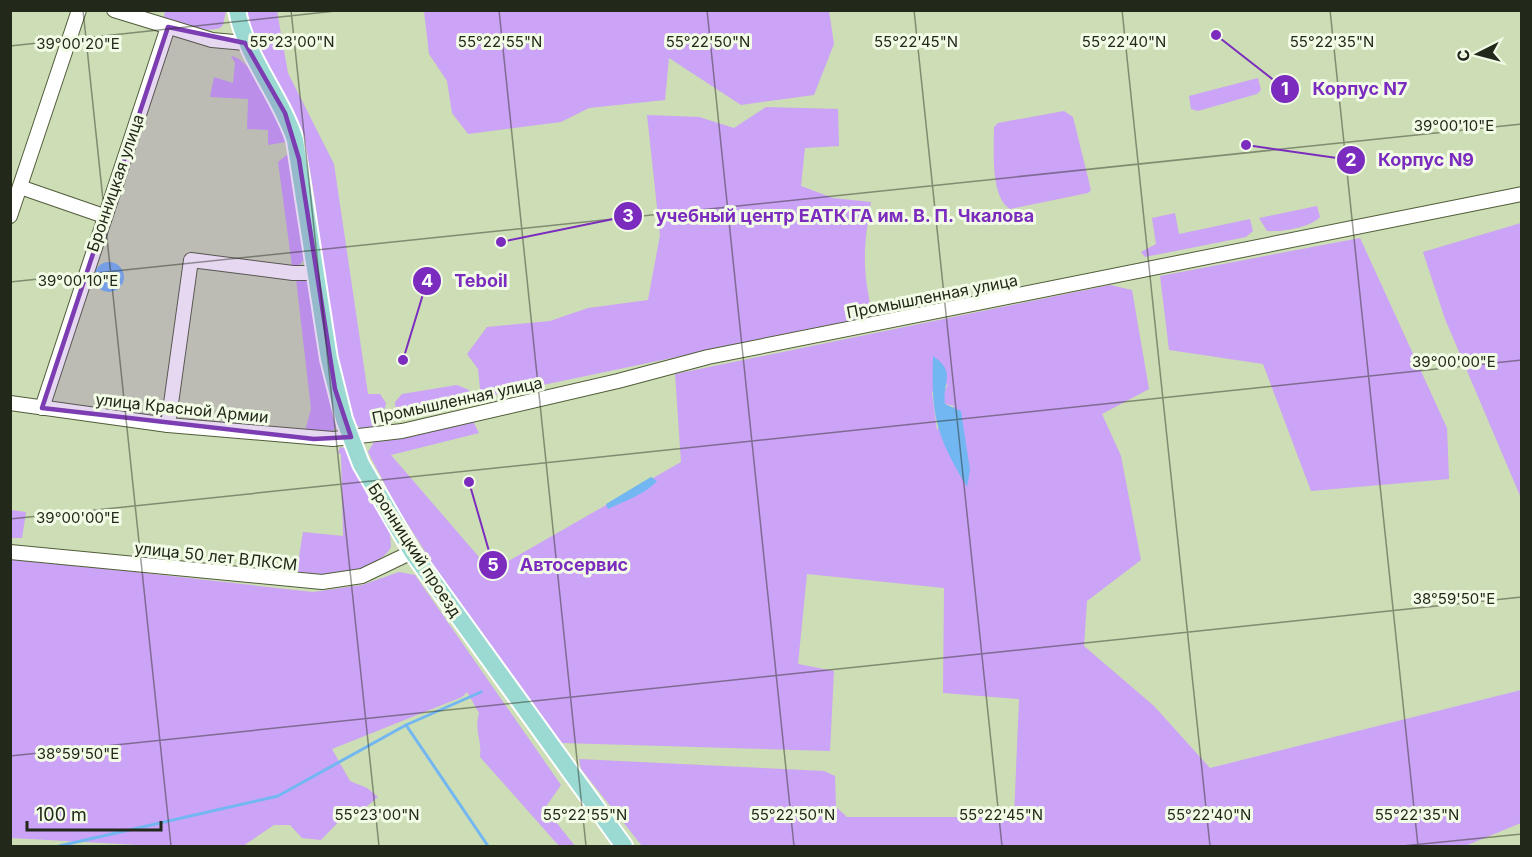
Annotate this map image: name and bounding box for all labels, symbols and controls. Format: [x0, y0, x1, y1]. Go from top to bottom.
north arrow [1448, 24, 1508, 84]
text: 55°23'00"N [249, 32, 335, 51]
text: 55°22'55"N [458, 32, 542, 51]
text: 55°22'50"N [666, 32, 750, 51]
text: 55°22'45"N [874, 32, 958, 51]
text: 55°22'40"N [1082, 32, 1166, 51]
text: 55°22'35"N [1290, 32, 1374, 51]
text: 39°00'20"E [36, 34, 120, 53]
text: С [1453, 48, 1474, 63]
callout: Корпус N7 [1270, 71, 1419, 107]
text: 1 [1281, 78, 1289, 99]
text: Корпус N7 [1313, 78, 1407, 99]
street label: Бронницкая улица [82, 112, 148, 254]
text: 39°00'10"E [1414, 116, 1494, 135]
callout: Корпус N9 [1336, 142, 1486, 178]
text: 2 [1345, 149, 1357, 170]
text: Корпус N9 [1378, 149, 1474, 170]
callout: учебный центр ЕАТК ГА им. В. П. Чкалова [613, 198, 1047, 234]
text: 3 [622, 205, 634, 226]
text: учебный центр ЕАТК ГА им. В. П. Чкалова [656, 205, 1034, 226]
callout: Teboil [412, 263, 520, 299]
text: 4 [421, 270, 433, 291]
text: Teboil [454, 270, 508, 291]
street label: Промышленная улица [845, 270, 1019, 322]
text: 39°00'10"E [38, 271, 118, 290]
text: 39°00'00"E [1412, 352, 1496, 371]
street label: Промышленная улица [370, 372, 544, 428]
street label: улица Красной Армии [94, 389, 270, 427]
street label: Бронницкий проезд [364, 479, 466, 621]
text: 39°00'00"E [36, 508, 120, 527]
street label: улица 50 лет ВЛКСМ [134, 538, 298, 574]
callout: Автосервис [478, 547, 640, 583]
text: 5 [487, 554, 499, 575]
text: Автосервис [520, 554, 628, 575]
text: 38°59'50"E [1413, 589, 1495, 608]
text: 38°59'50"E [37, 744, 119, 763]
scale bar [27, 794, 160, 832]
text: 100 m [36, 804, 87, 825]
text: 55°23'00"N [334, 805, 420, 824]
text: 55°22'55"N [543, 805, 627, 824]
text: 55°22'50"N [751, 805, 835, 824]
text: 55°22'45"N [959, 805, 1043, 824]
text: 55°22'40"N [1167, 805, 1251, 824]
text: 55°22'35"N [1375, 805, 1459, 824]

